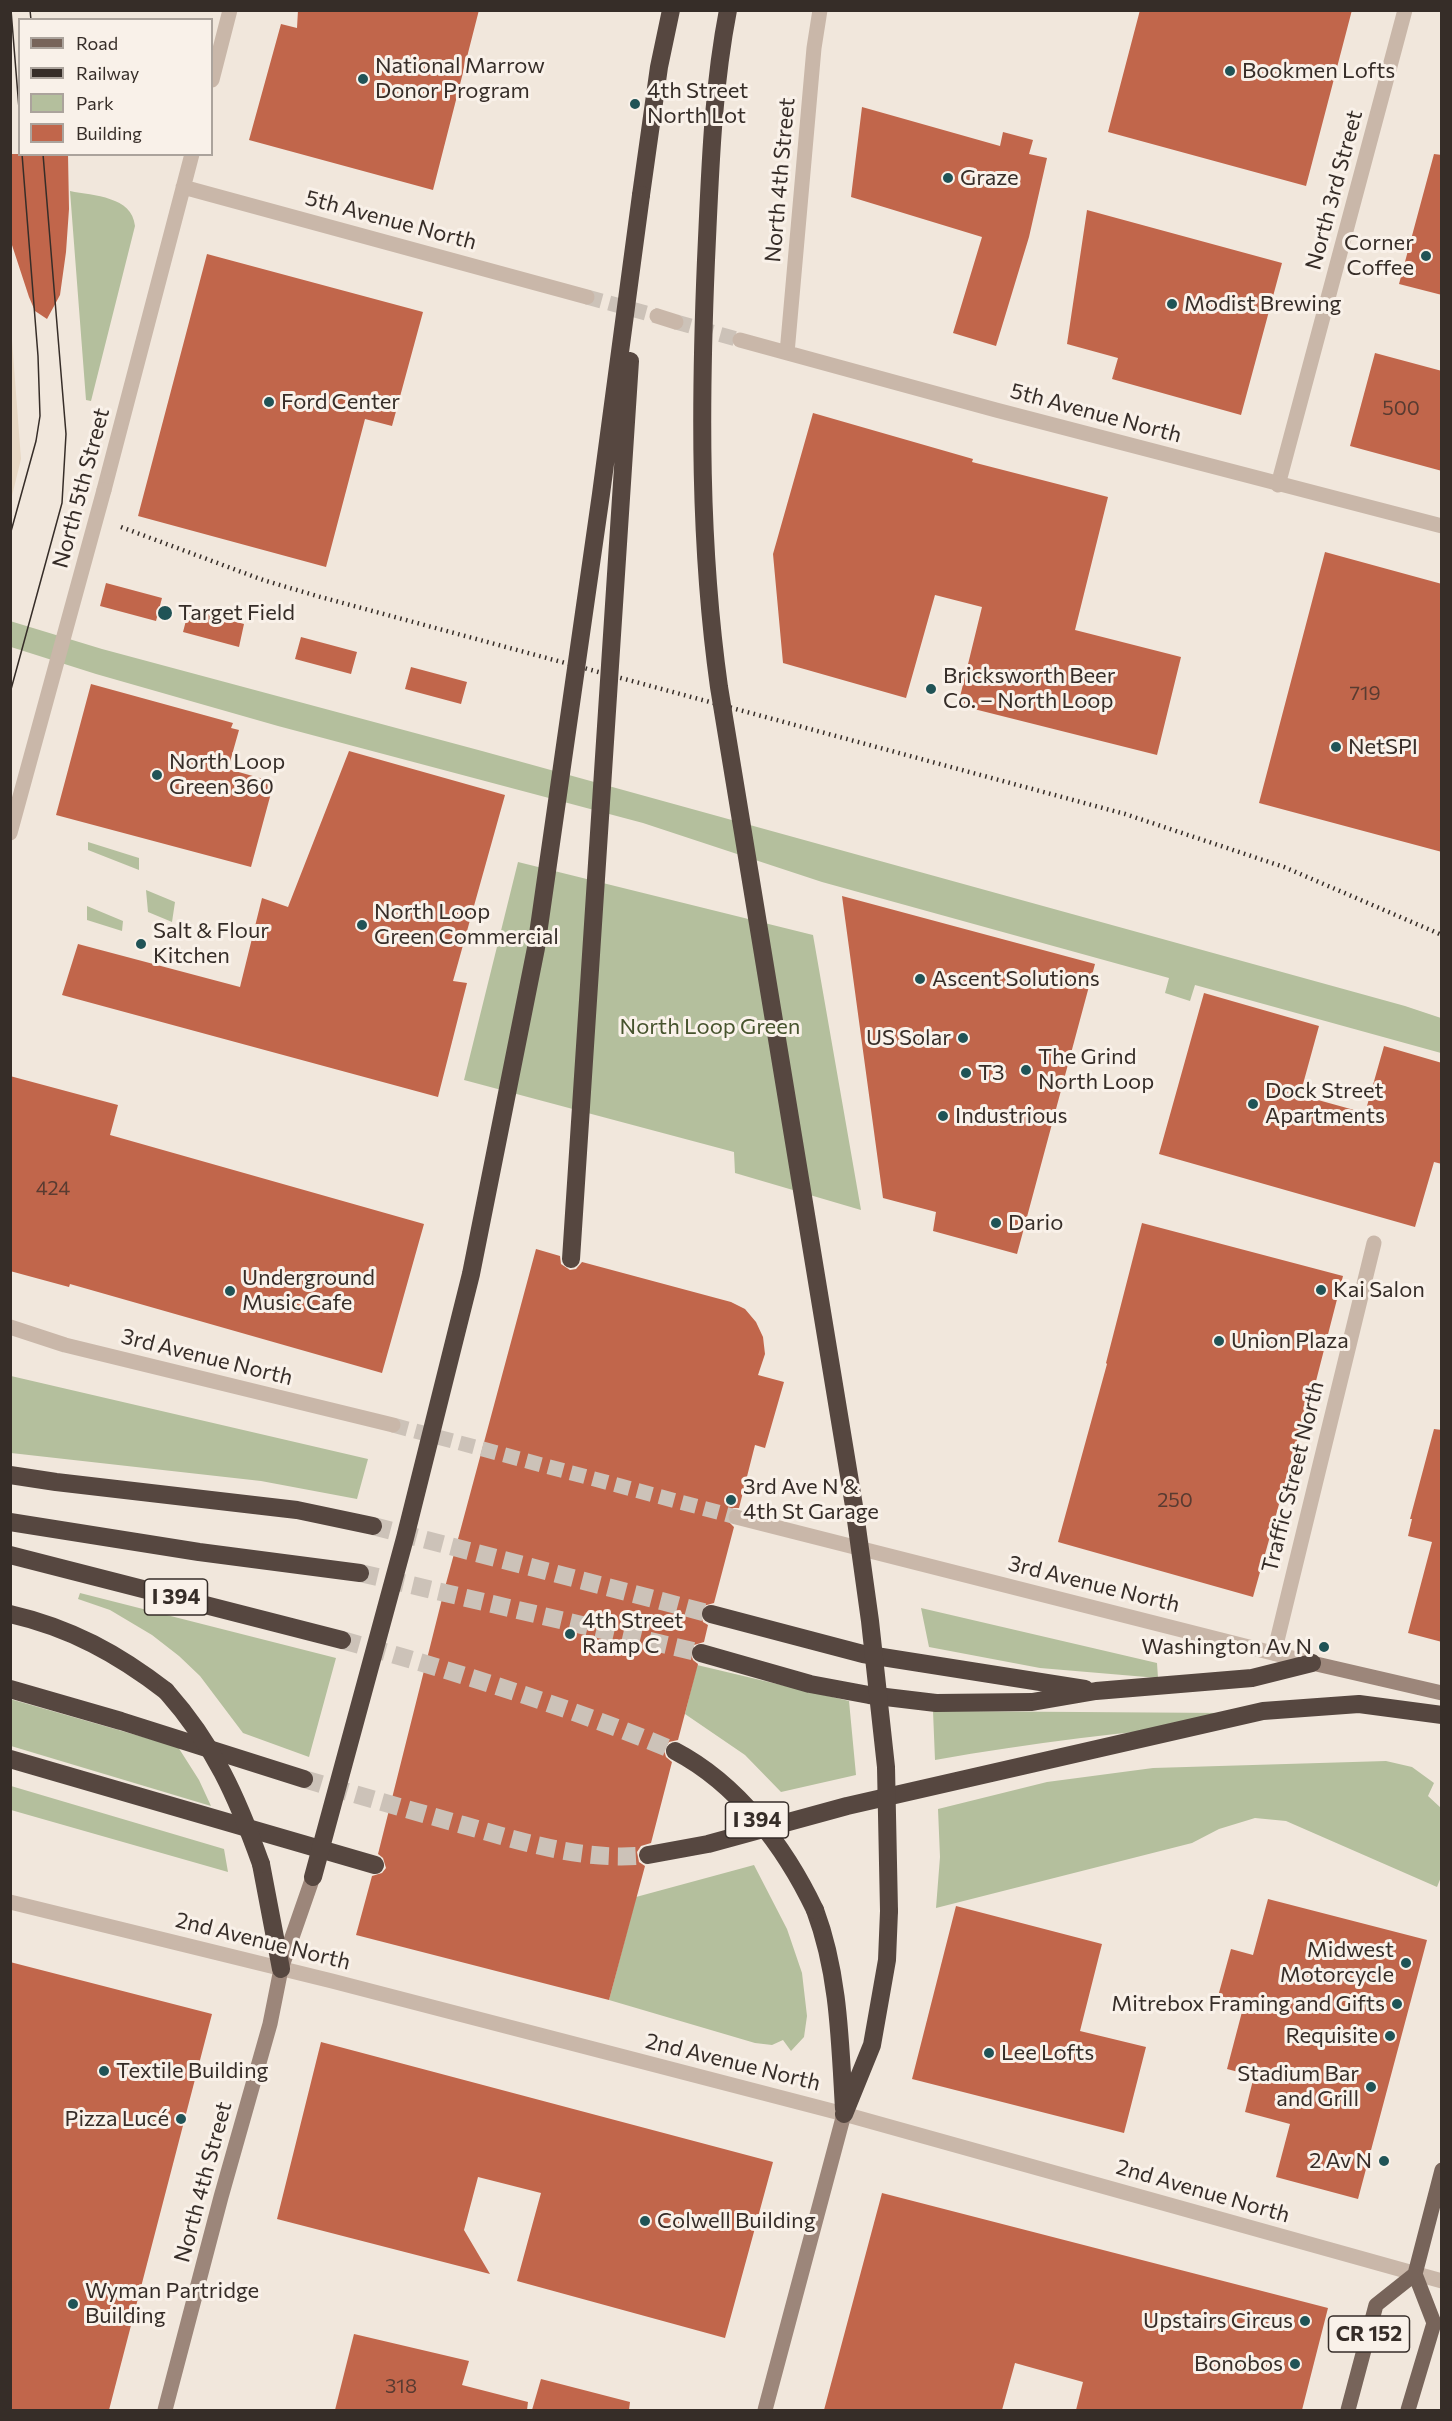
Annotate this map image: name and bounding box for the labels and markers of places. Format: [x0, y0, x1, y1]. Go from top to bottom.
place label: National Marrow Donor Program [375, 53, 545, 104]
place label: Bookmen Lofts [1242, 58, 1395, 84]
marker: Bookmen Lofts [1223, 64, 1237, 78]
marker: National Marrow Donor Program [356, 72, 370, 86]
place label: 4th Street North Lot [647, 78, 748, 130]
marker: 4th Street North Lot [628, 97, 642, 111]
place label: Graze [960, 165, 1019, 191]
marker: Graze [941, 171, 955, 185]
place label: Corner Coffee [1344, 230, 1414, 282]
marker: Corner Coffee [1419, 249, 1433, 263]
place label: Modist Brewing [1184, 291, 1341, 317]
marker: Modist Brewing [1165, 297, 1179, 311]
place label: Ford Center [281, 389, 400, 415]
marker: Ford Center [262, 395, 276, 409]
place label: Target Field [178, 600, 295, 626]
marker: Target Field [156, 604, 174, 622]
place label: Bricksworth Beer Co. – North Loop [943, 663, 1115, 714]
marker: Bricksworth Beer Co. – North Loop [924, 682, 938, 696]
place label: NetSPI [1348, 734, 1418, 760]
marker: NetSPI [1329, 740, 1343, 754]
place label: North Loop Green 360 [169, 749, 285, 800]
marker: North Loop Green 360 [150, 768, 164, 782]
place label: North Loop Green Commercial [374, 899, 559, 950]
place label: Salt & Flour Kitchen [153, 918, 269, 969]
marker: North Loop Green Commercial [355, 918, 369, 932]
marker: Salt & Flour Kitchen [134, 937, 148, 951]
place label: Ascent Solutions [932, 966, 1100, 992]
marker: Ascent Solutions [913, 972, 927, 986]
place label: US Solar [866, 1025, 951, 1051]
marker: US Solar [956, 1031, 970, 1045]
place label: The Grind North Loop [1038, 1044, 1154, 1096]
place label: T3 [978, 1060, 1005, 1086]
marker: The Grind North Loop [1019, 1063, 1033, 1077]
marker: T3 [959, 1066, 973, 1080]
place label: Dock Street Apartments [1265, 1078, 1385, 1130]
marker: Dock Street Apartments [1246, 1097, 1260, 1111]
place label: Industrious [955, 1103, 1068, 1129]
marker: Industrious [936, 1109, 950, 1123]
place label: Dario [1008, 1210, 1063, 1236]
marker: Dario [989, 1216, 1003, 1230]
place label: Underground Music Cafe [242, 1265, 375, 1316]
place label: Kai Salon [1333, 1277, 1425, 1303]
marker: Kai Salon [1314, 1283, 1328, 1297]
marker: Underground Music Cafe [223, 1284, 237, 1298]
place label: Union Plaza [1231, 1328, 1349, 1354]
marker: Union Plaza [1212, 1334, 1226, 1348]
place label: 3rd Ave N & 4th St Garage [743, 1474, 879, 1526]
marker: 3rd Ave N & 4th St Garage [724, 1493, 738, 1507]
place label: 4th Street Ramp C [582, 1608, 683, 1660]
marker: 4th Street Ramp C [563, 1627, 577, 1641]
place label: Washington Av N [1141, 1634, 1312, 1660]
marker: Washington Av N [1317, 1640, 1331, 1654]
place label: Midwest Motorcycle [1280, 1937, 1394, 1988]
marker: Midwest Motorcycle [1399, 1956, 1413, 1970]
place label: Mitrebox Framing and Gifts [1111, 1991, 1385, 2017]
marker: Mitrebox Framing and Gifts [1390, 1997, 1404, 2011]
place label: Requisite [1285, 2023, 1378, 2049]
marker: Requisite [1383, 2029, 1397, 2043]
place label: Lee Lofts [1001, 2040, 1094, 2066]
marker: Lee Lofts [982, 2046, 996, 2060]
place label: Textile Building [116, 2058, 268, 2084]
place label: Stadium Bar and Grill [1237, 2061, 1359, 2112]
marker: Textile Building [97, 2064, 111, 2078]
marker: Stadium Bar and Grill [1364, 2080, 1378, 2094]
place label: Pizza Lucé [65, 2106, 169, 2132]
marker: Pizza Lucé [174, 2112, 188, 2126]
place label: 2 Av N [1309, 2148, 1372, 2174]
marker: 2 Av N [1377, 2154, 1391, 2168]
place label: Colwell Building [657, 2208, 816, 2234]
marker: Colwell Building [638, 2214, 652, 2228]
place label: Wyman Partridge Building [85, 2278, 259, 2330]
marker: Wyman Partridge Building [66, 2297, 80, 2311]
place label: Upstairs Circus [1143, 2308, 1293, 2334]
marker: Upstairs Circus [1298, 2314, 1312, 2328]
place label: Bonobos [1194, 2351, 1283, 2377]
marker: Bonobos [1288, 2357, 1302, 2371]

